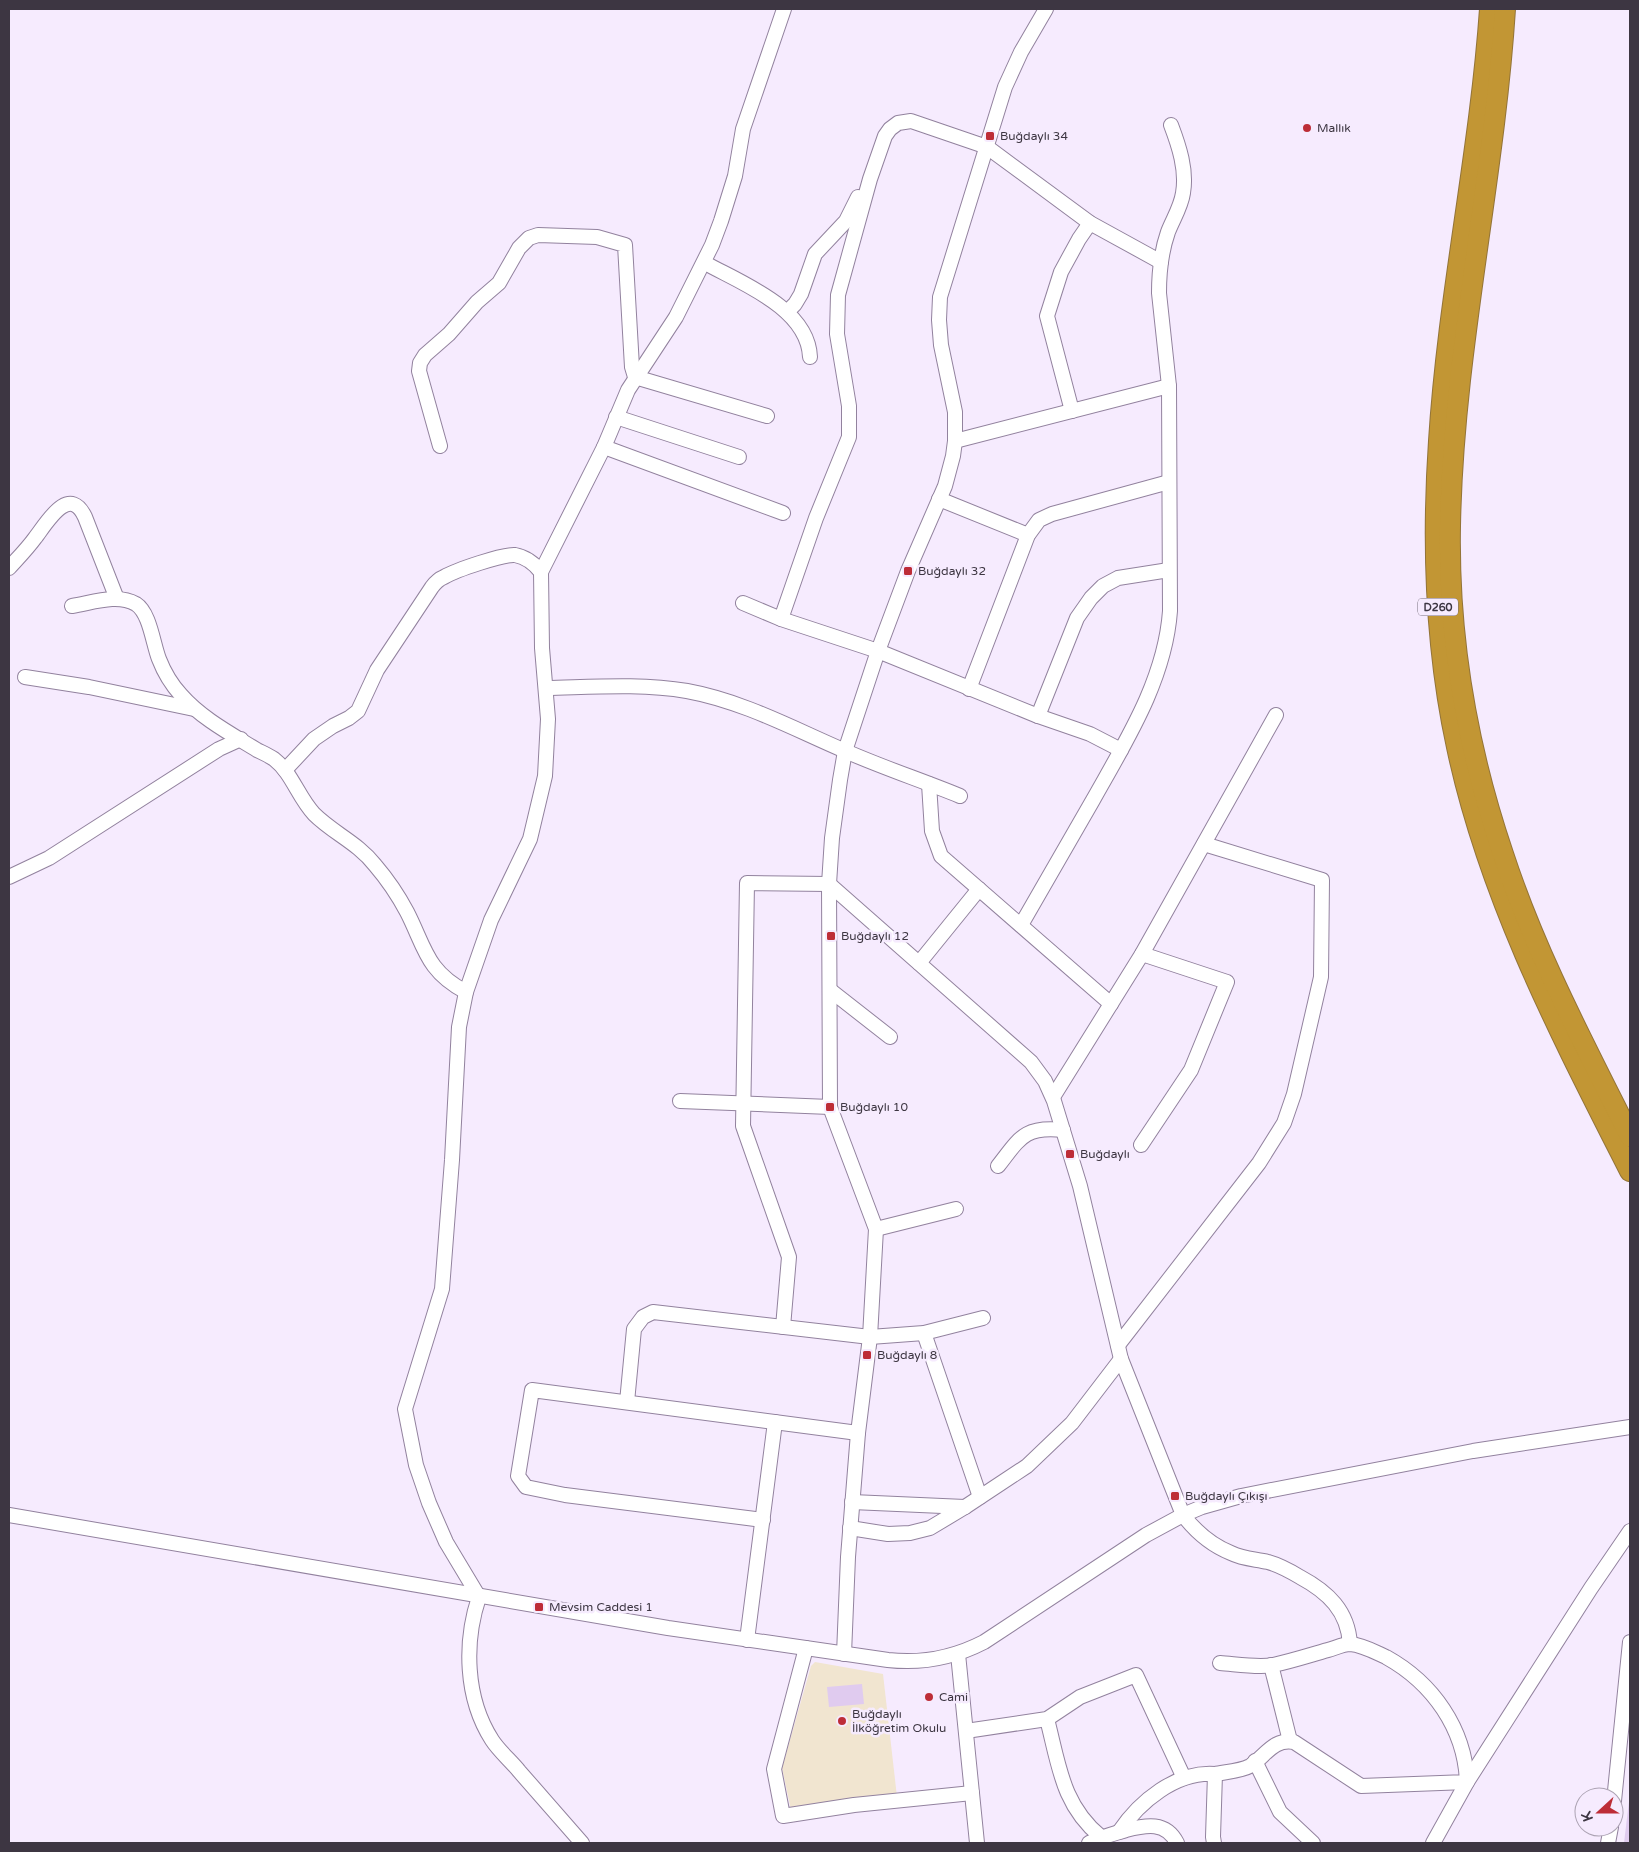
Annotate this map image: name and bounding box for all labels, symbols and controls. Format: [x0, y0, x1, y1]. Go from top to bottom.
place label: Mallık [1317, 121, 1351, 135]
marker: Mallık [1301, 122, 1313, 134]
place label: Buğdaylı 34 [1000, 129, 1068, 143]
marker: Buğdaylı 34 [984, 130, 996, 142]
place label: Buğdaylı 32 [918, 564, 986, 578]
marker: Buğdaylı 32 [902, 565, 914, 577]
road number: D260 [1418, 598, 1458, 616]
place label: Buğdaylı 12 [841, 929, 909, 943]
marker: Buğdaylı 12 [825, 930, 837, 942]
place label: Buğdaylı 10 [840, 1100, 908, 1114]
marker: Buğdaylı 10 [824, 1101, 836, 1113]
place label: Buğdaylı [1080, 1147, 1130, 1161]
marker: Buğdaylı [1064, 1148, 1076, 1160]
place label: Buğdaylı 8 [877, 1348, 937, 1362]
marker: Buğdaylı 8 [861, 1349, 873, 1361]
place label: Buğdaylı Çıkışı [1185, 1489, 1267, 1503]
marker: Buğdaylı Çıkışı [1169, 1490, 1181, 1502]
place label: Mevsim Caddesi 1 [549, 1600, 653, 1614]
marker: Mevsim Caddesi 1 [533, 1601, 545, 1613]
place label: Cami [939, 1690, 968, 1704]
marker: Cami [923, 1691, 935, 1703]
place label: Buğdaylı İlköğretim Okulu [852, 1707, 946, 1735]
marker: Buğdaylı İlköğretim Okulu [836, 1715, 848, 1727]
north arrow [1574, 1787, 1624, 1837]
text: K [1577, 1808, 1597, 1824]

